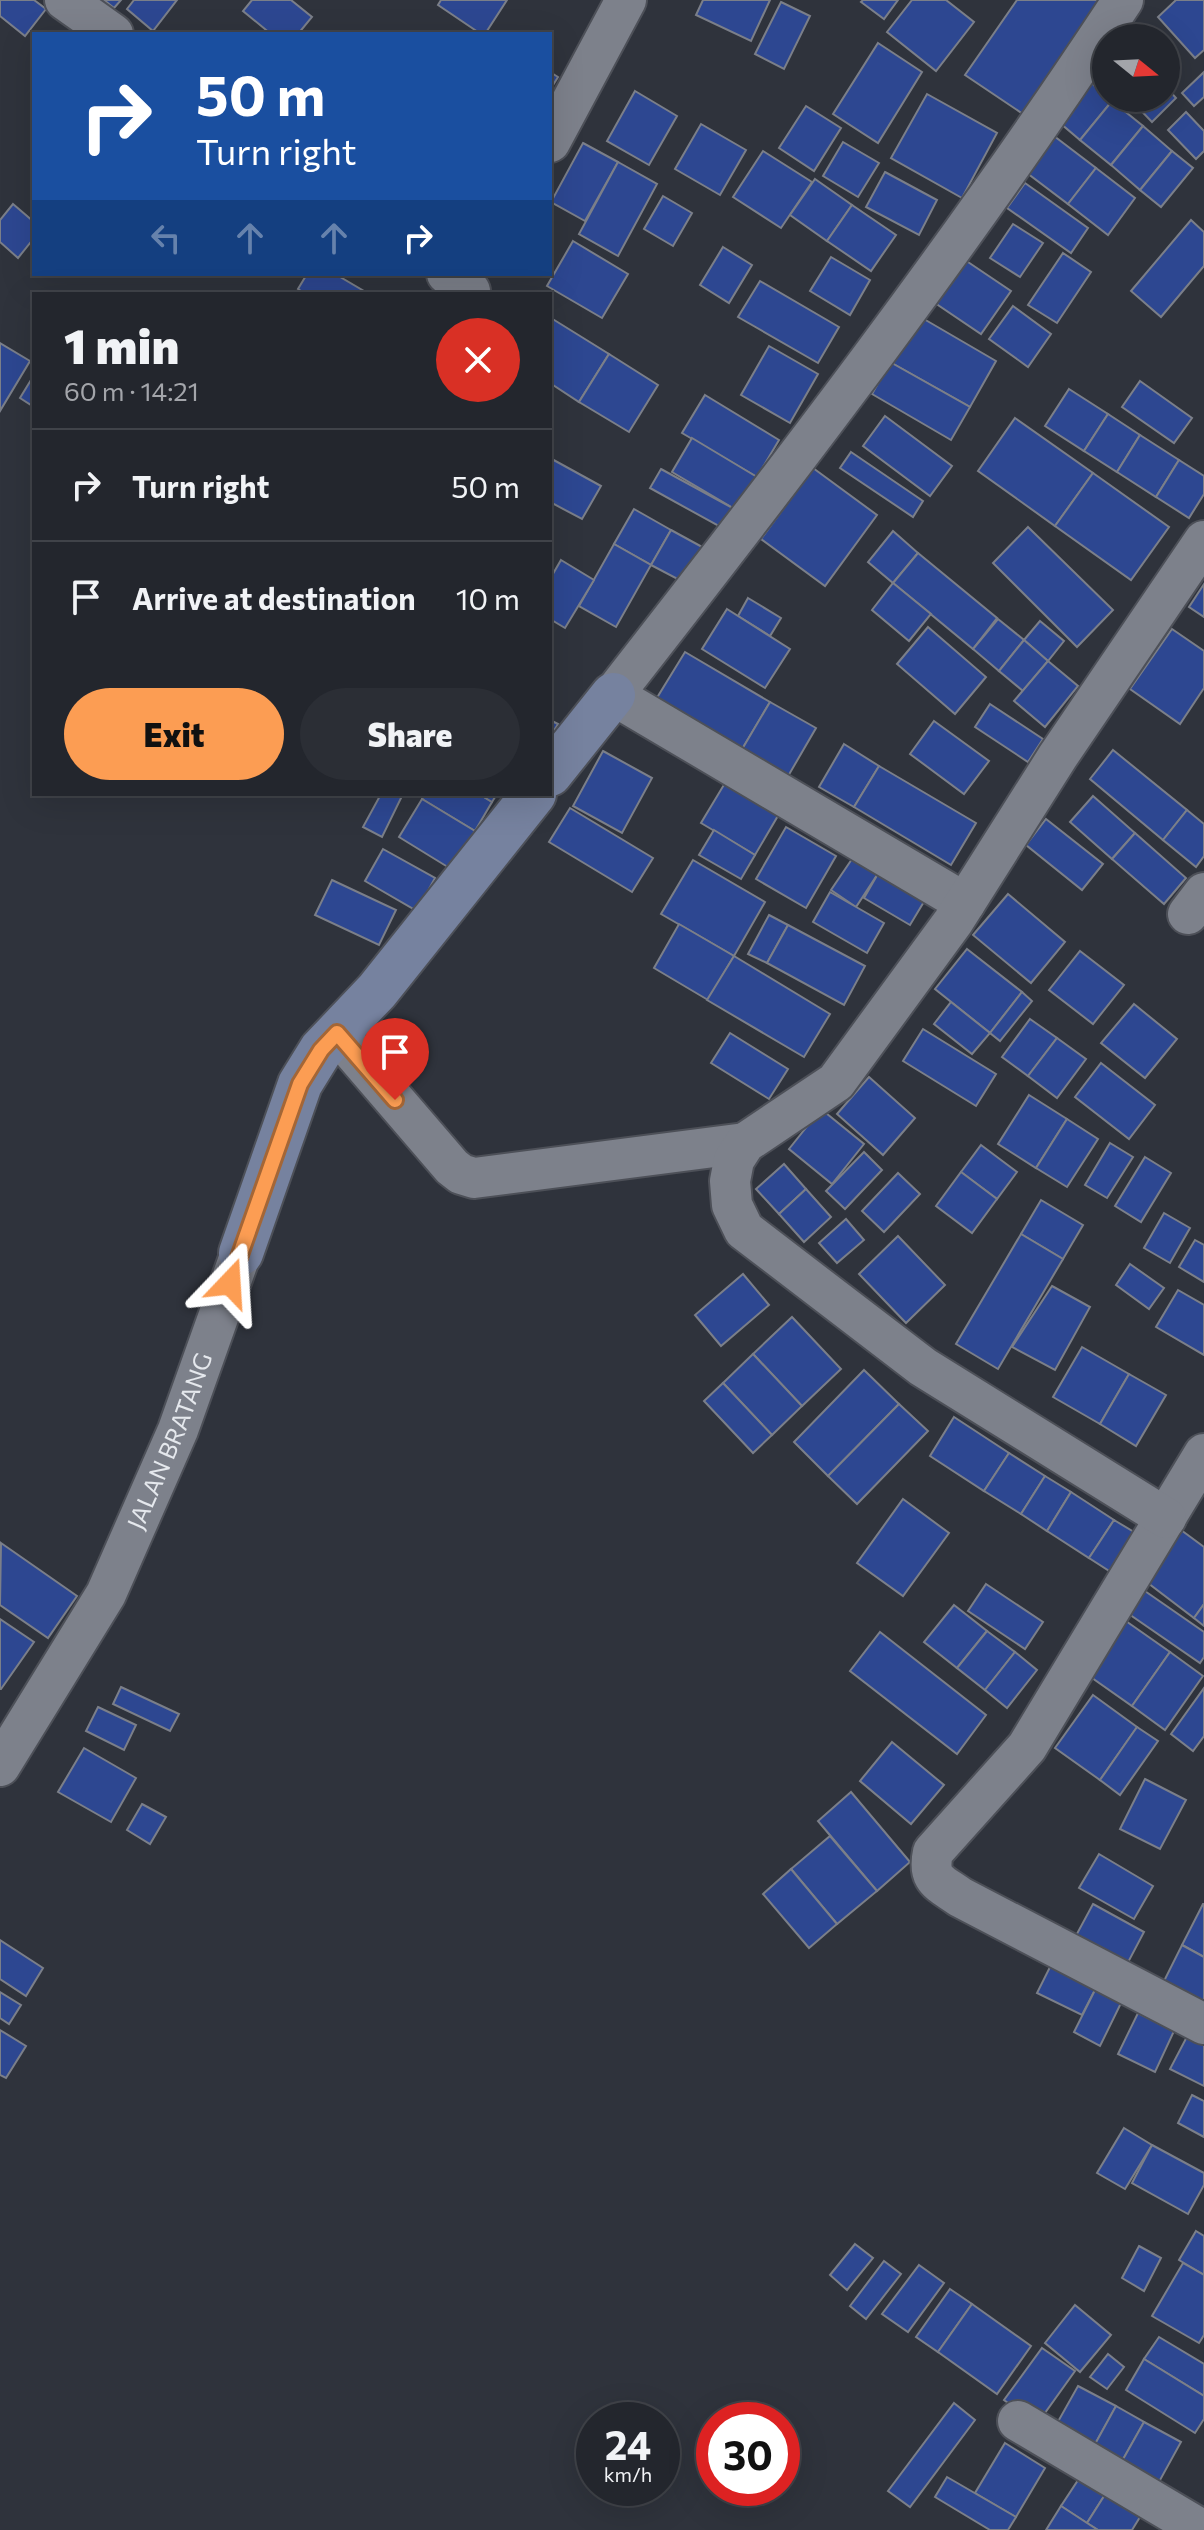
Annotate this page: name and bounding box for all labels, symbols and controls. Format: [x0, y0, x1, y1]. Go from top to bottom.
north arrow [1092, 24, 1180, 112]
map controls [1092, 24, 1180, 112]
text: 50 m [196, 59, 325, 128]
icon: right [64, 64, 168, 168]
text: Turn right [196, 128, 357, 172]
icon: left [144, 216, 188, 260]
icon: ahead [228, 216, 272, 260]
icon: ahead [312, 216, 356, 260]
icon: right [396, 216, 440, 260]
text: 1 min [64, 315, 179, 374]
button: close [436, 318, 520, 402]
text: 60 m · 14:21 [64, 375, 199, 406]
icon: right [64, 463, 108, 507]
text: Turn right [132, 467, 269, 504]
text: 50 m [451, 467, 520, 504]
icon: arrive [64, 575, 108, 619]
text: Arrive at destination [132, 579, 416, 616]
text: 10 m [456, 579, 520, 616]
button: Exit [64, 688, 284, 780]
button: Share [300, 688, 520, 780]
pin [361, 1018, 429, 1100]
icon: arrive [373, 1030, 417, 1074]
position arrow [188, 1241, 272, 1325]
street label: JALAN BRATANG [120, 1348, 217, 1533]
speed limit sign: 30 [696, 2402, 800, 2506]
text: 24 [605, 2419, 651, 2468]
text: km/h [604, 2462, 652, 2486]

